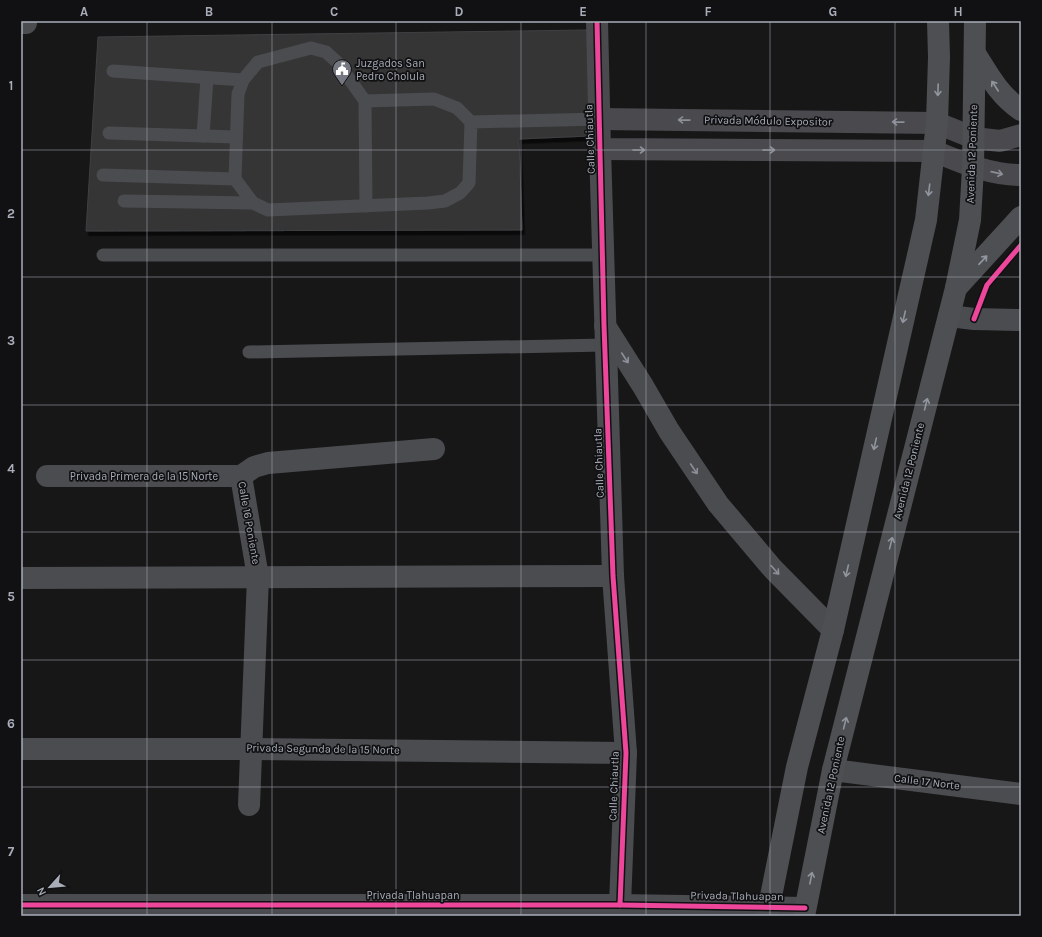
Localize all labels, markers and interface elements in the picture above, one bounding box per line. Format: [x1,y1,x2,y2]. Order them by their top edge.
text: A [80,4,88,19]
text: B [205,4,213,19]
text: C [330,4,338,19]
text: D [455,4,464,19]
text: E [579,4,587,19]
text: F [704,4,712,19]
text: G [829,4,837,19]
text: H [953,4,963,19]
place label: Juzgados San Pedro Cholula [356,57,425,83]
public building icon: Juzgados San Pedro Cholula [331,58,353,86]
text: 1 [9,78,13,93]
one-way arrow [991,80,999,91]
one-way arrow [934,83,942,96]
street label: Calle Chiautla [582,104,598,174]
street label: Avenida 12 Poniente [964,104,980,204]
street label: Privada Módulo Expositor [704,113,832,129]
one-way arrow [678,116,691,124]
one-way arrow [892,118,905,126]
one-way arrow [632,146,645,154]
one-way arrow [762,146,775,154]
one-way arrow [990,170,1003,178]
one-way arrow [925,183,933,196]
text: 2 [7,206,15,221]
one-way arrow [978,255,988,265]
one-way arrow [899,310,907,323]
text: 3 [7,333,15,348]
one-way arrow [622,352,630,364]
one-way arrow [923,397,931,410]
street label: Avenida 12 Poniente [891,421,927,521]
street label: Calle Chiautla [591,428,607,498]
one-way arrow [871,437,879,450]
text: 4 [7,461,15,476]
one-way arrow [690,463,698,474]
street label: Privada Primera de la 15 Norte [70,470,219,483]
street label: Calle 16 Poniente [235,481,263,566]
one-way arrow [887,537,895,550]
one-way arrow [842,564,850,577]
one-way arrow [770,565,779,575]
text: 5 [7,589,15,604]
text: 6 [7,716,15,731]
one-way arrow [841,717,849,730]
street label: Avenida 12 Poniente [814,735,848,835]
street label: Privada Segunda de la 15 Norte [246,741,400,757]
street label: Calle Chiautla [606,751,622,821]
street label: Calle 17 Norte [893,772,961,793]
text: 7 [8,844,15,859]
north arrow [30,867,70,907]
one-way arrow [808,872,816,885]
text: N [34,885,49,898]
street label: Privada Tlahuapan [366,889,460,902]
street label: Privada Tlahuapan [690,889,784,903]

